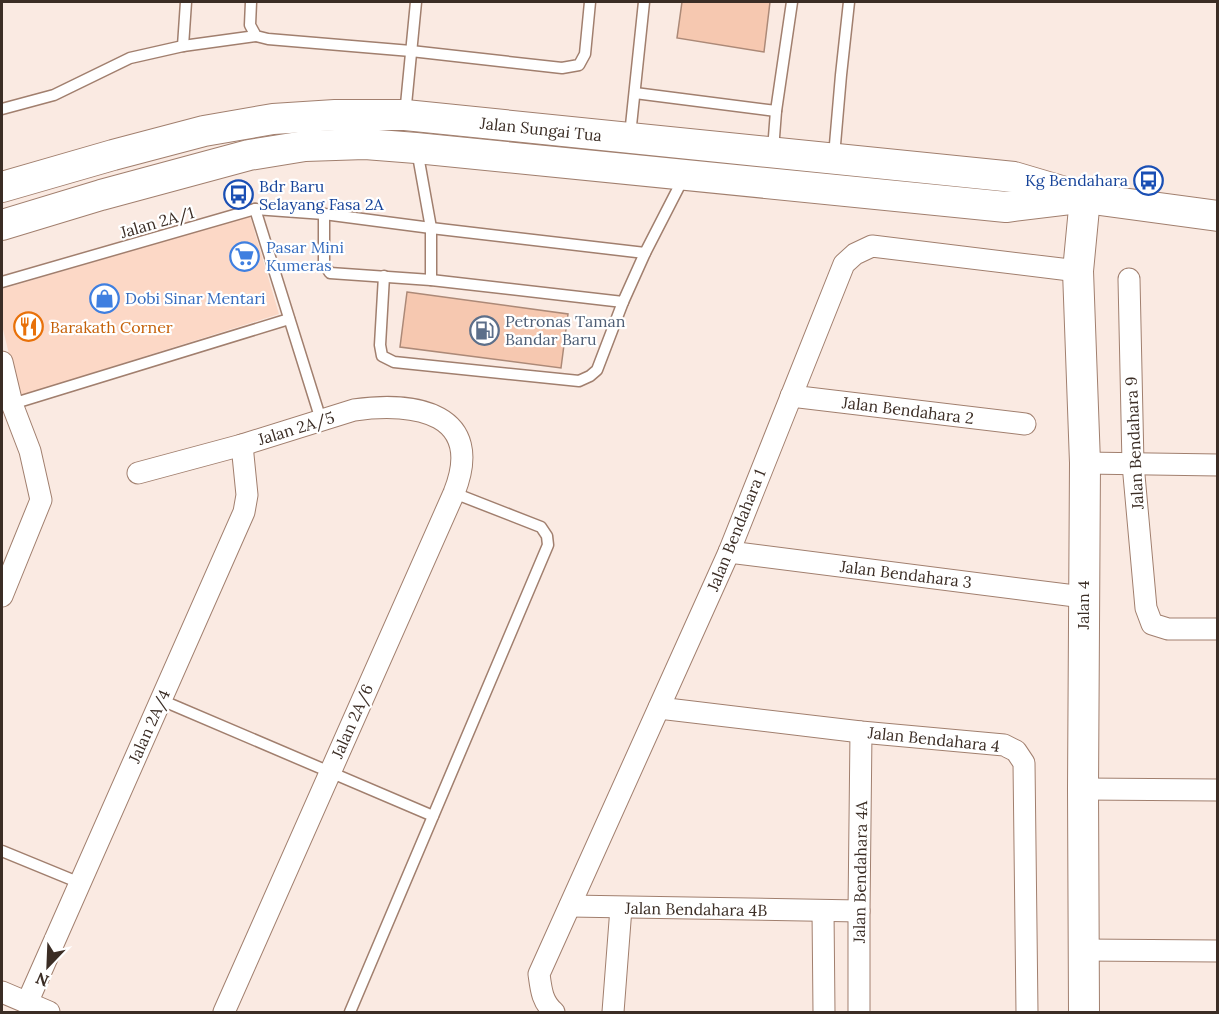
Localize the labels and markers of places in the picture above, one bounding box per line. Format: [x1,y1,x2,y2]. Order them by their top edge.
bus stop icon: Kg Bendahara [1133,164,1165,196]
place label: Kg Bendahara [1025,170,1128,190]
place label: Bdr Baru Selayang Fasa 2A [259,176,385,214]
bus stop icon: Bdr Baru Selayang Fasa 2A [222,179,254,211]
place label: Pasar Mini Kumeras [266,237,344,275]
supermarket icon: Pasar Mini Kumeras [229,240,261,272]
shop icon: Dobi Sinar Mentari [88,282,120,314]
place label: Dobi Sinar Mentari [125,288,266,308]
restaurant icon: Barakath Corner [13,311,45,343]
place label: Petronas Taman Bandar Baru [505,311,626,349]
fuel station icon: Petronas Taman Bandar Baru [468,314,500,346]
place label: Barakath Corner [50,317,173,337]

